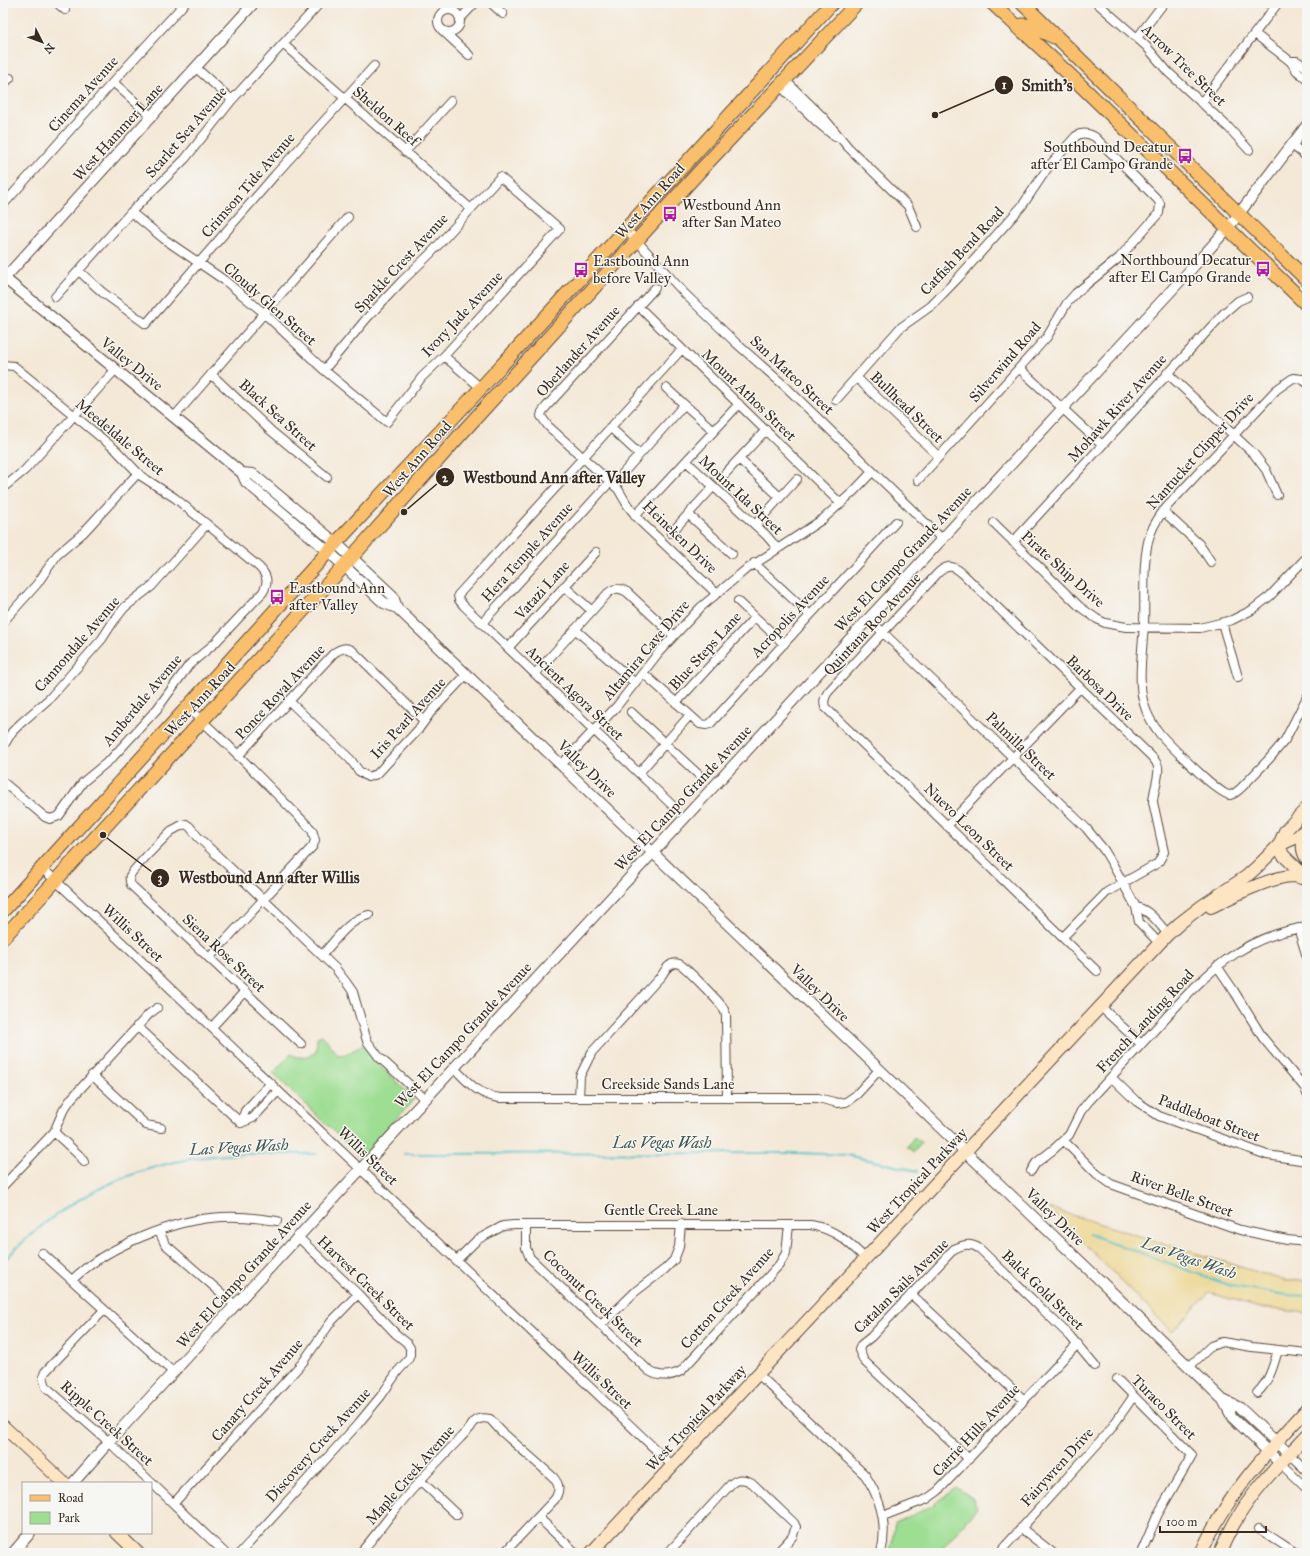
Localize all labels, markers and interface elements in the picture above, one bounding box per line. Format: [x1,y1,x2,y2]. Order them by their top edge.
street label: Arrow Tree Street [1137,19,1230,110]
north arrow [22,22,62,62]
text: N [41,41,57,57]
street label: Cinema Avenue [44,52,122,136]
callout: Smith's [994,71,1081,99]
text: Smith's [1021,76,1073,95]
text: 1 [1002,78,1007,92]
street label: West Hammer Lane [69,79,167,185]
street label: Sheldon Reef [349,82,425,152]
street label: Scarlet Sea Avenue [141,83,231,181]
street label: Crimson Tide Avenue [197,129,299,241]
place label: Southbound Decatur after El Campo Grande [1031,138,1173,173]
bus stop icon: Southbound Decatur after El Campo Grande [1176,147,1194,165]
street label: West Ann Road [611,159,689,242]
place label: Westbound Ann after San Mateo [682,196,781,231]
street label: Catfish Bend Road [916,203,1008,299]
bus stop icon: Westbound Ann after San Mateo [661,205,679,223]
street label: Sparkle Crest Avenue [350,210,452,316]
place label: Northbound Decatur after El Campo Grande [1109,251,1251,286]
place label: Eastbound Ann before Valley [593,252,689,287]
street label: Cloudy Glen Street [220,259,321,350]
bus stop icon: Northbound Decatur after El Campo Grande [1254,260,1272,278]
bus stop icon: Eastbound Ann before Valley [572,261,590,279]
street label: Ivory Jade Avenue [418,267,507,361]
street label: Oberlander Avenue [532,302,624,400]
street label: Silverwind Road [965,318,1045,406]
street label: San Mateo Street [746,332,838,419]
street label: Valley Drive [97,333,167,395]
street label: Mount Athos Street [698,345,801,445]
street label: Mohawk River Avenue [1064,350,1170,466]
street label: Bullhead Street [867,368,948,447]
street label: Black Sea Street [235,375,321,455]
street label: Nantucket Clipper Drive [1143,389,1257,513]
street label: Meedeldale Street [72,395,169,480]
street label: West Ann Road [379,417,455,501]
street label: Mount Ida Street [695,452,787,539]
callout: Westbound Ann after Valley [435,463,653,491]
text: Westbound Ann after Valley [463,468,647,488]
text: 2 [442,471,449,485]
street label: West El Campo Grande Avenue [831,482,975,636]
street label: Heineken Drive [639,497,721,577]
street label: Hera Temple Avenue [477,498,577,606]
street label: Pirate Ship Drive [1018,527,1108,611]
street label: Vatazi Lane [510,557,573,624]
street label: Quintana Roo Avenue [820,569,924,679]
street label: Acropolis Avenue [746,571,833,662]
place label: Eastbound Ann after Valley [289,579,385,614]
bus stop icon: Eastbound Ann after Valley [268,588,286,606]
street label: Cannondale Avenue [31,592,123,696]
street label: Altamira Cave Drive [598,596,693,705]
street label: Blue Steps Lane [665,608,745,694]
street label: Ponce Royal Avenue [231,641,329,743]
street label: Ancient Agora Street [522,641,628,745]
street label: Amberdale Avenue [98,651,186,750]
street label: Barbosa Drive [1063,651,1137,725]
street label: West Ann Road [161,658,239,740]
street label: Iris Pearl Avenue [367,673,449,763]
street label: Palmilla Street [982,708,1060,784]
street label: West El Campo Grande Avenue [611,721,755,875]
street label: Valley Drive [553,736,620,801]
street label: Nuevo Leon Street [920,779,1018,875]
callout: Westbound Ann after Willis [150,864,367,892]
text: Westbound Ann after Willis [178,868,360,887]
text: 3 [158,871,163,886]
street label: Willis Street [99,900,168,966]
street label: Siena Rose Street [179,910,270,997]
street label: West El Campo Grande Avenue [391,958,535,1112]
street label: Valley Drive [786,960,853,1025]
street label: French Landing Road [1092,965,1198,1076]
street label: Creekside Sands Lane [602,1075,734,1093]
street label: Paddleboat Street [1156,1090,1263,1146]
street label: Willis Street [334,1123,402,1190]
street label: West Tropical Parkway [863,1123,972,1238]
water label: Las Vegas Wash [611,1133,712,1152]
water label: Las Vegas Wash [188,1135,289,1159]
street label: River Belle Street [1128,1167,1236,1221]
street label: Valley Drive [1021,1184,1088,1249]
street label: West El Campo Grande Avenue [173,1196,315,1352]
street label: Gentle Creek Lane [604,1201,718,1219]
street label: Harvest Creek Street [314,1232,419,1334]
water label: Las Vegas Wash [1138,1233,1239,1283]
street label: Catalan Sails Avenue [850,1235,952,1337]
street label: Cotton Creek Avenue [676,1243,778,1353]
street label: Coconut Creek Street [539,1246,647,1351]
street label: Balck Gold Street [998,1246,1088,1334]
street label: Canary Creek Avenue [207,1335,307,1445]
street label: Willis Street [568,1347,637,1413]
street label: West Tropical Parkway [642,1360,751,1475]
street label: Turaco Street [1128,1371,1201,1444]
street label: Ripple Creek Street [57,1377,158,1470]
street label: Carrie Hills Avenue [928,1380,1024,1480]
street label: Discovery Creek Avenue [262,1384,374,1506]
street label: Maple Creek Avenue [362,1422,458,1528]
street label: Fairywren Drive [1017,1424,1097,1510]
legend [22,1482,152,1534]
text: Road [58,1491,84,1505]
scale bar [1160,1508,1266,1534]
text: Park [58,1511,80,1525]
text: 100 m [1166,1515,1197,1529]

